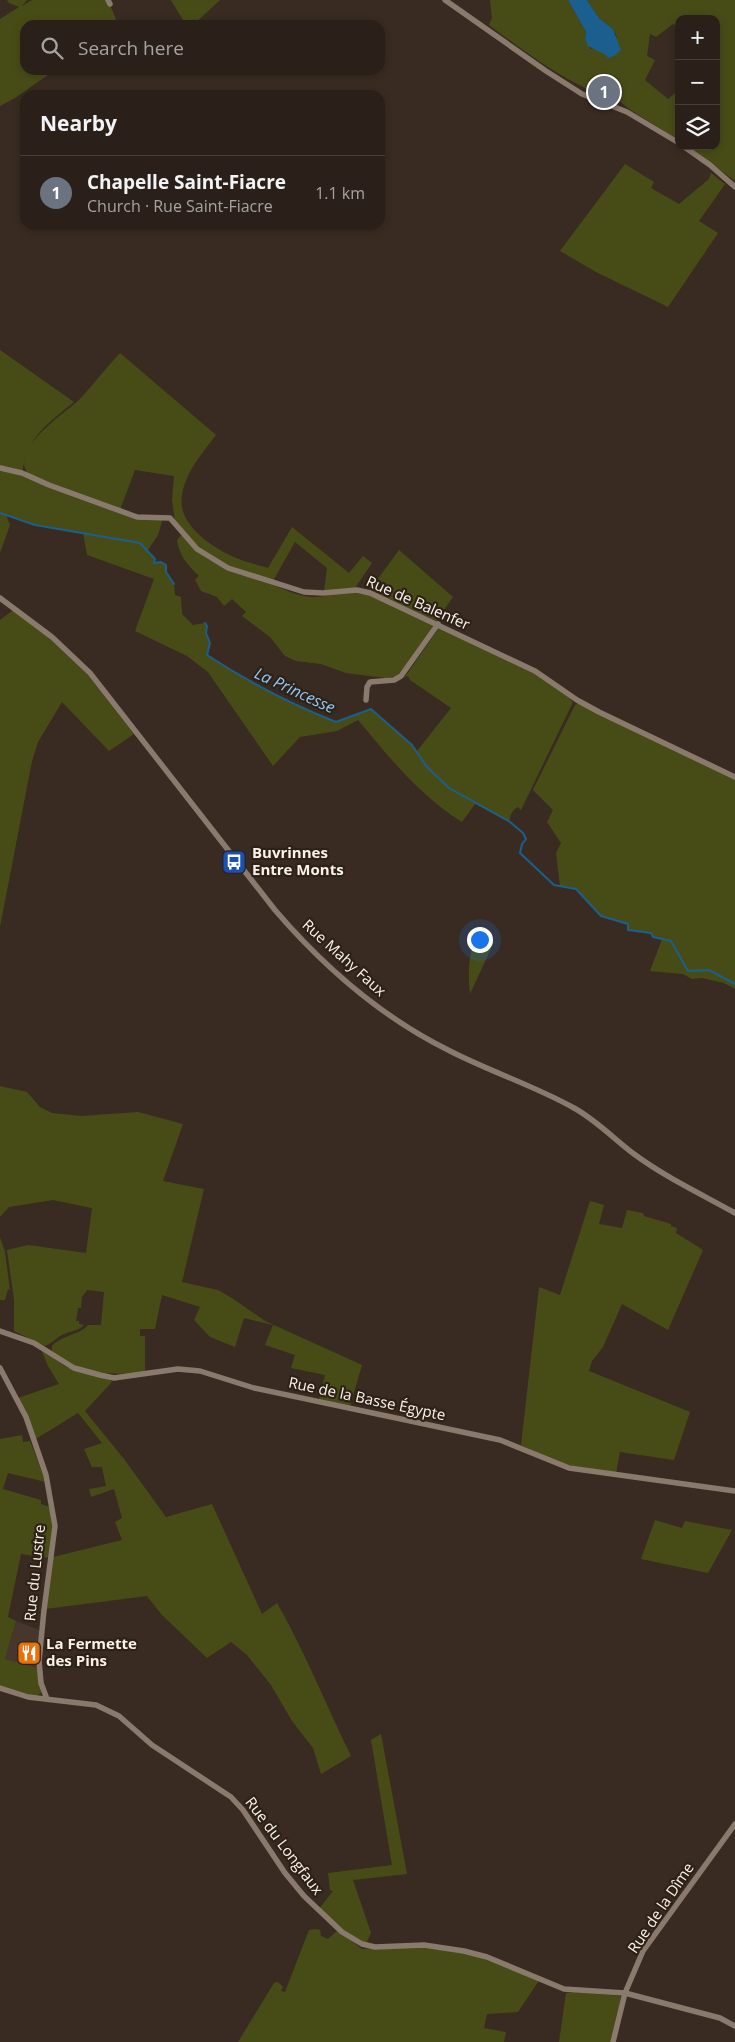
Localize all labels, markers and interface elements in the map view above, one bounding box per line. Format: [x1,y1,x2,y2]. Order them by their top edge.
map controls [675,15,720,150]
button: + [675,15,720,60]
search box [20,20,385,75]
icon: search [38,34,66,62]
text: Search here [78,35,184,61]
button: − [675,60,720,105]
pin: 1 [588,73,620,111]
button: layers [675,105,720,150]
text: Nearby [40,109,117,137]
text: Chapelle Saint-Fiacre [87,169,286,195]
text: 1 [51,182,61,204]
text: 1.1 km [315,182,365,204]
text: Church · Rue Saint-Fiacre [87,195,273,217]
street label: Rue de Balenfer [363,570,473,634]
water label: La Princesse [251,662,339,718]
place label: Buvrinnes Entre Monts [252,842,344,879]
bus stop icon: Buvrinnes Entre Monts [221,849,247,875]
street label: Rue Mahy Faux [298,914,391,1000]
your location [467,927,493,953]
street label: Rue de la Basse Égypte [287,1372,447,1424]
street label: Rue du Lustre [19,1524,49,1622]
place label: La Fermette des Pins [46,1633,137,1670]
restaurant icon: La Fermette des Pins [16,1640,42,1666]
street label: Rue du Longfaux [241,1792,328,1899]
street label: Rue de la Dîme [622,1858,698,1957]

